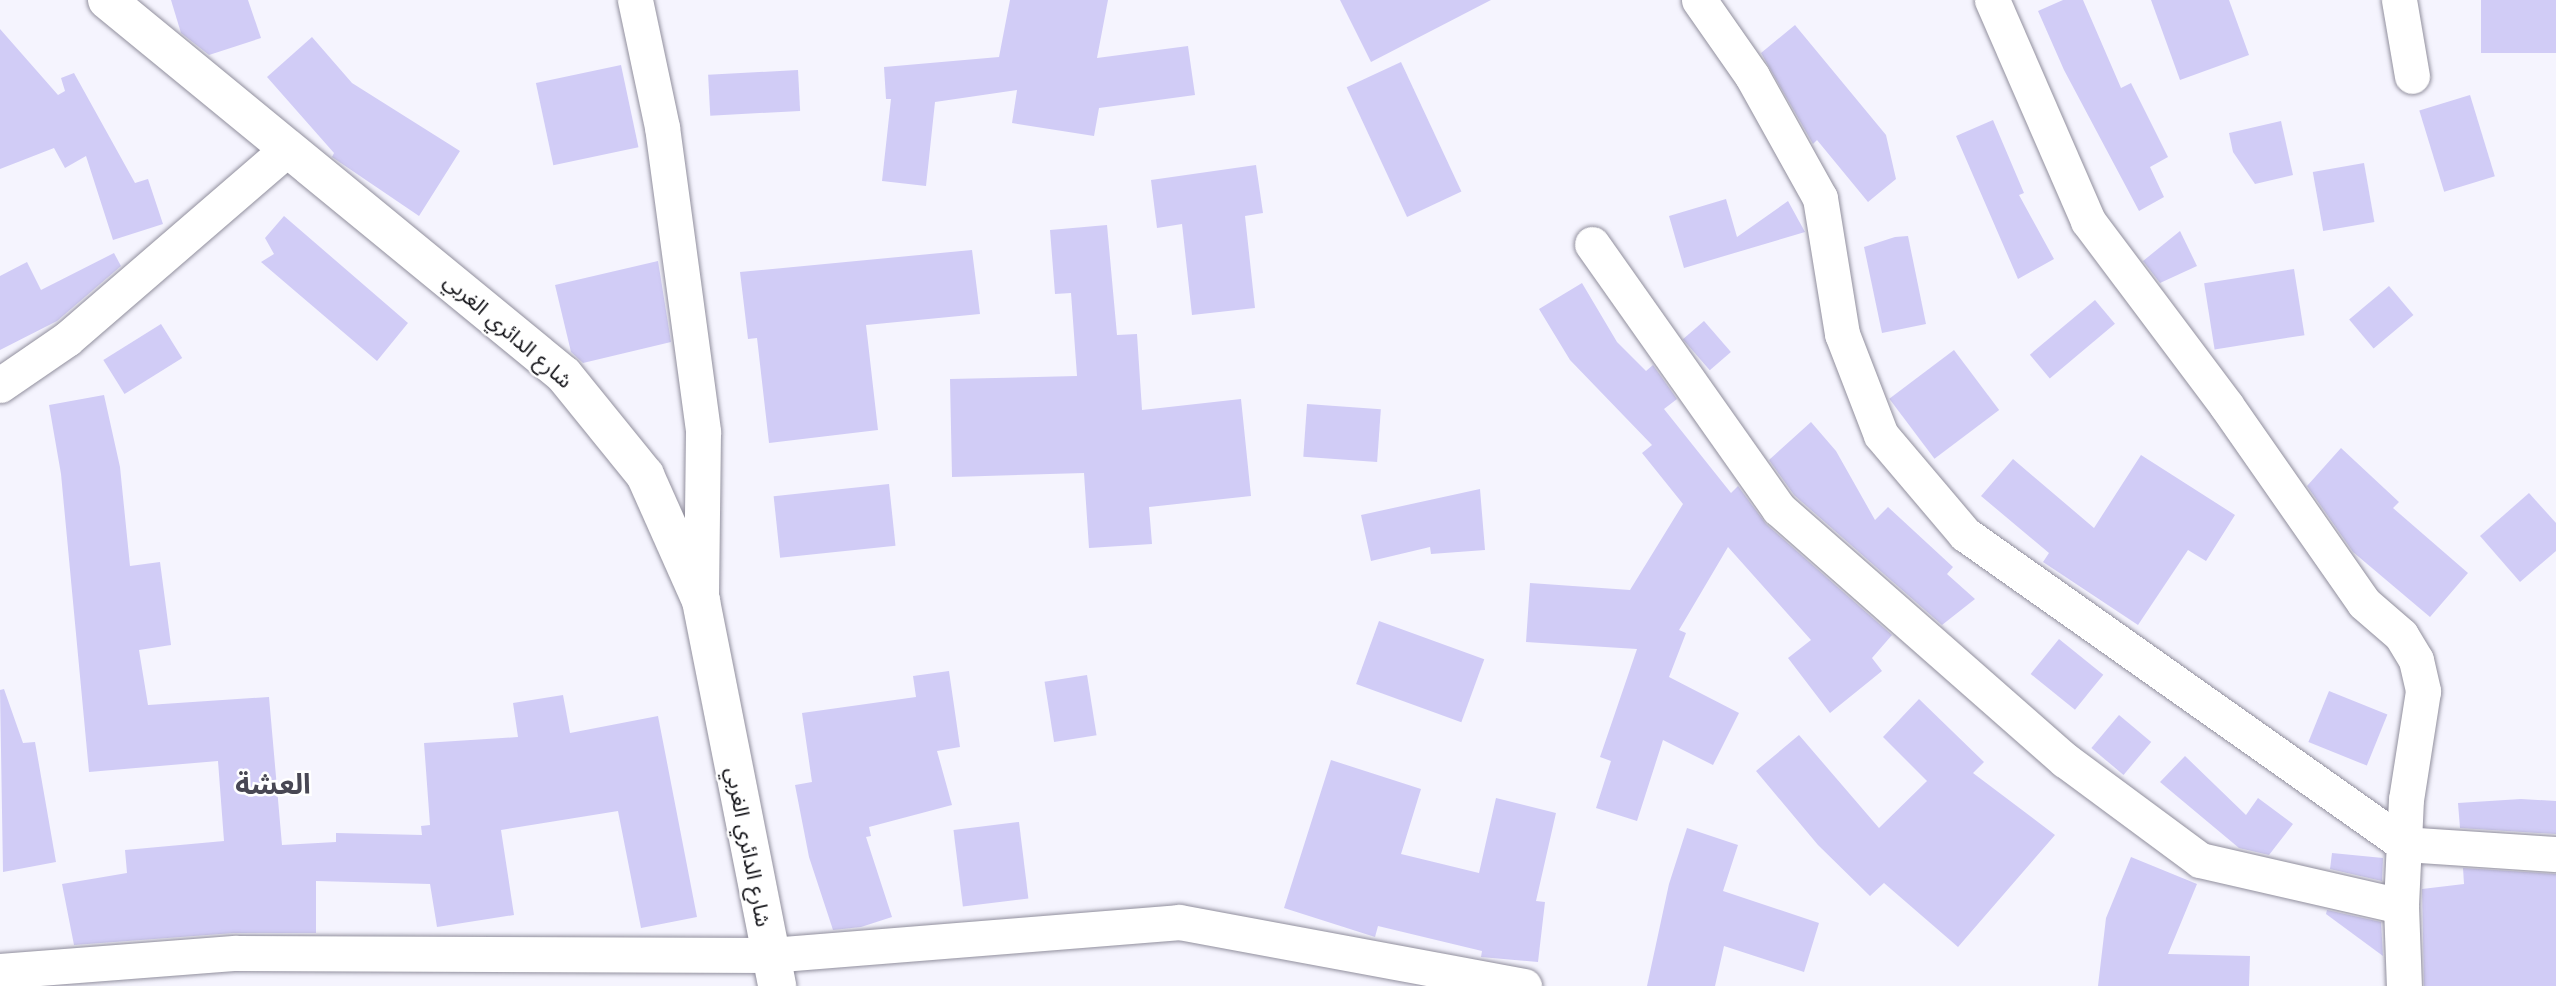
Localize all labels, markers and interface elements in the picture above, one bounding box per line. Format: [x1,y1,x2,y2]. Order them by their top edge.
street label: شارع الدائري الغربي [439,268,577,394]
street label: شارع الدائري الغربي [720,765,776,929]
district label: العشة [235,768,311,802]

